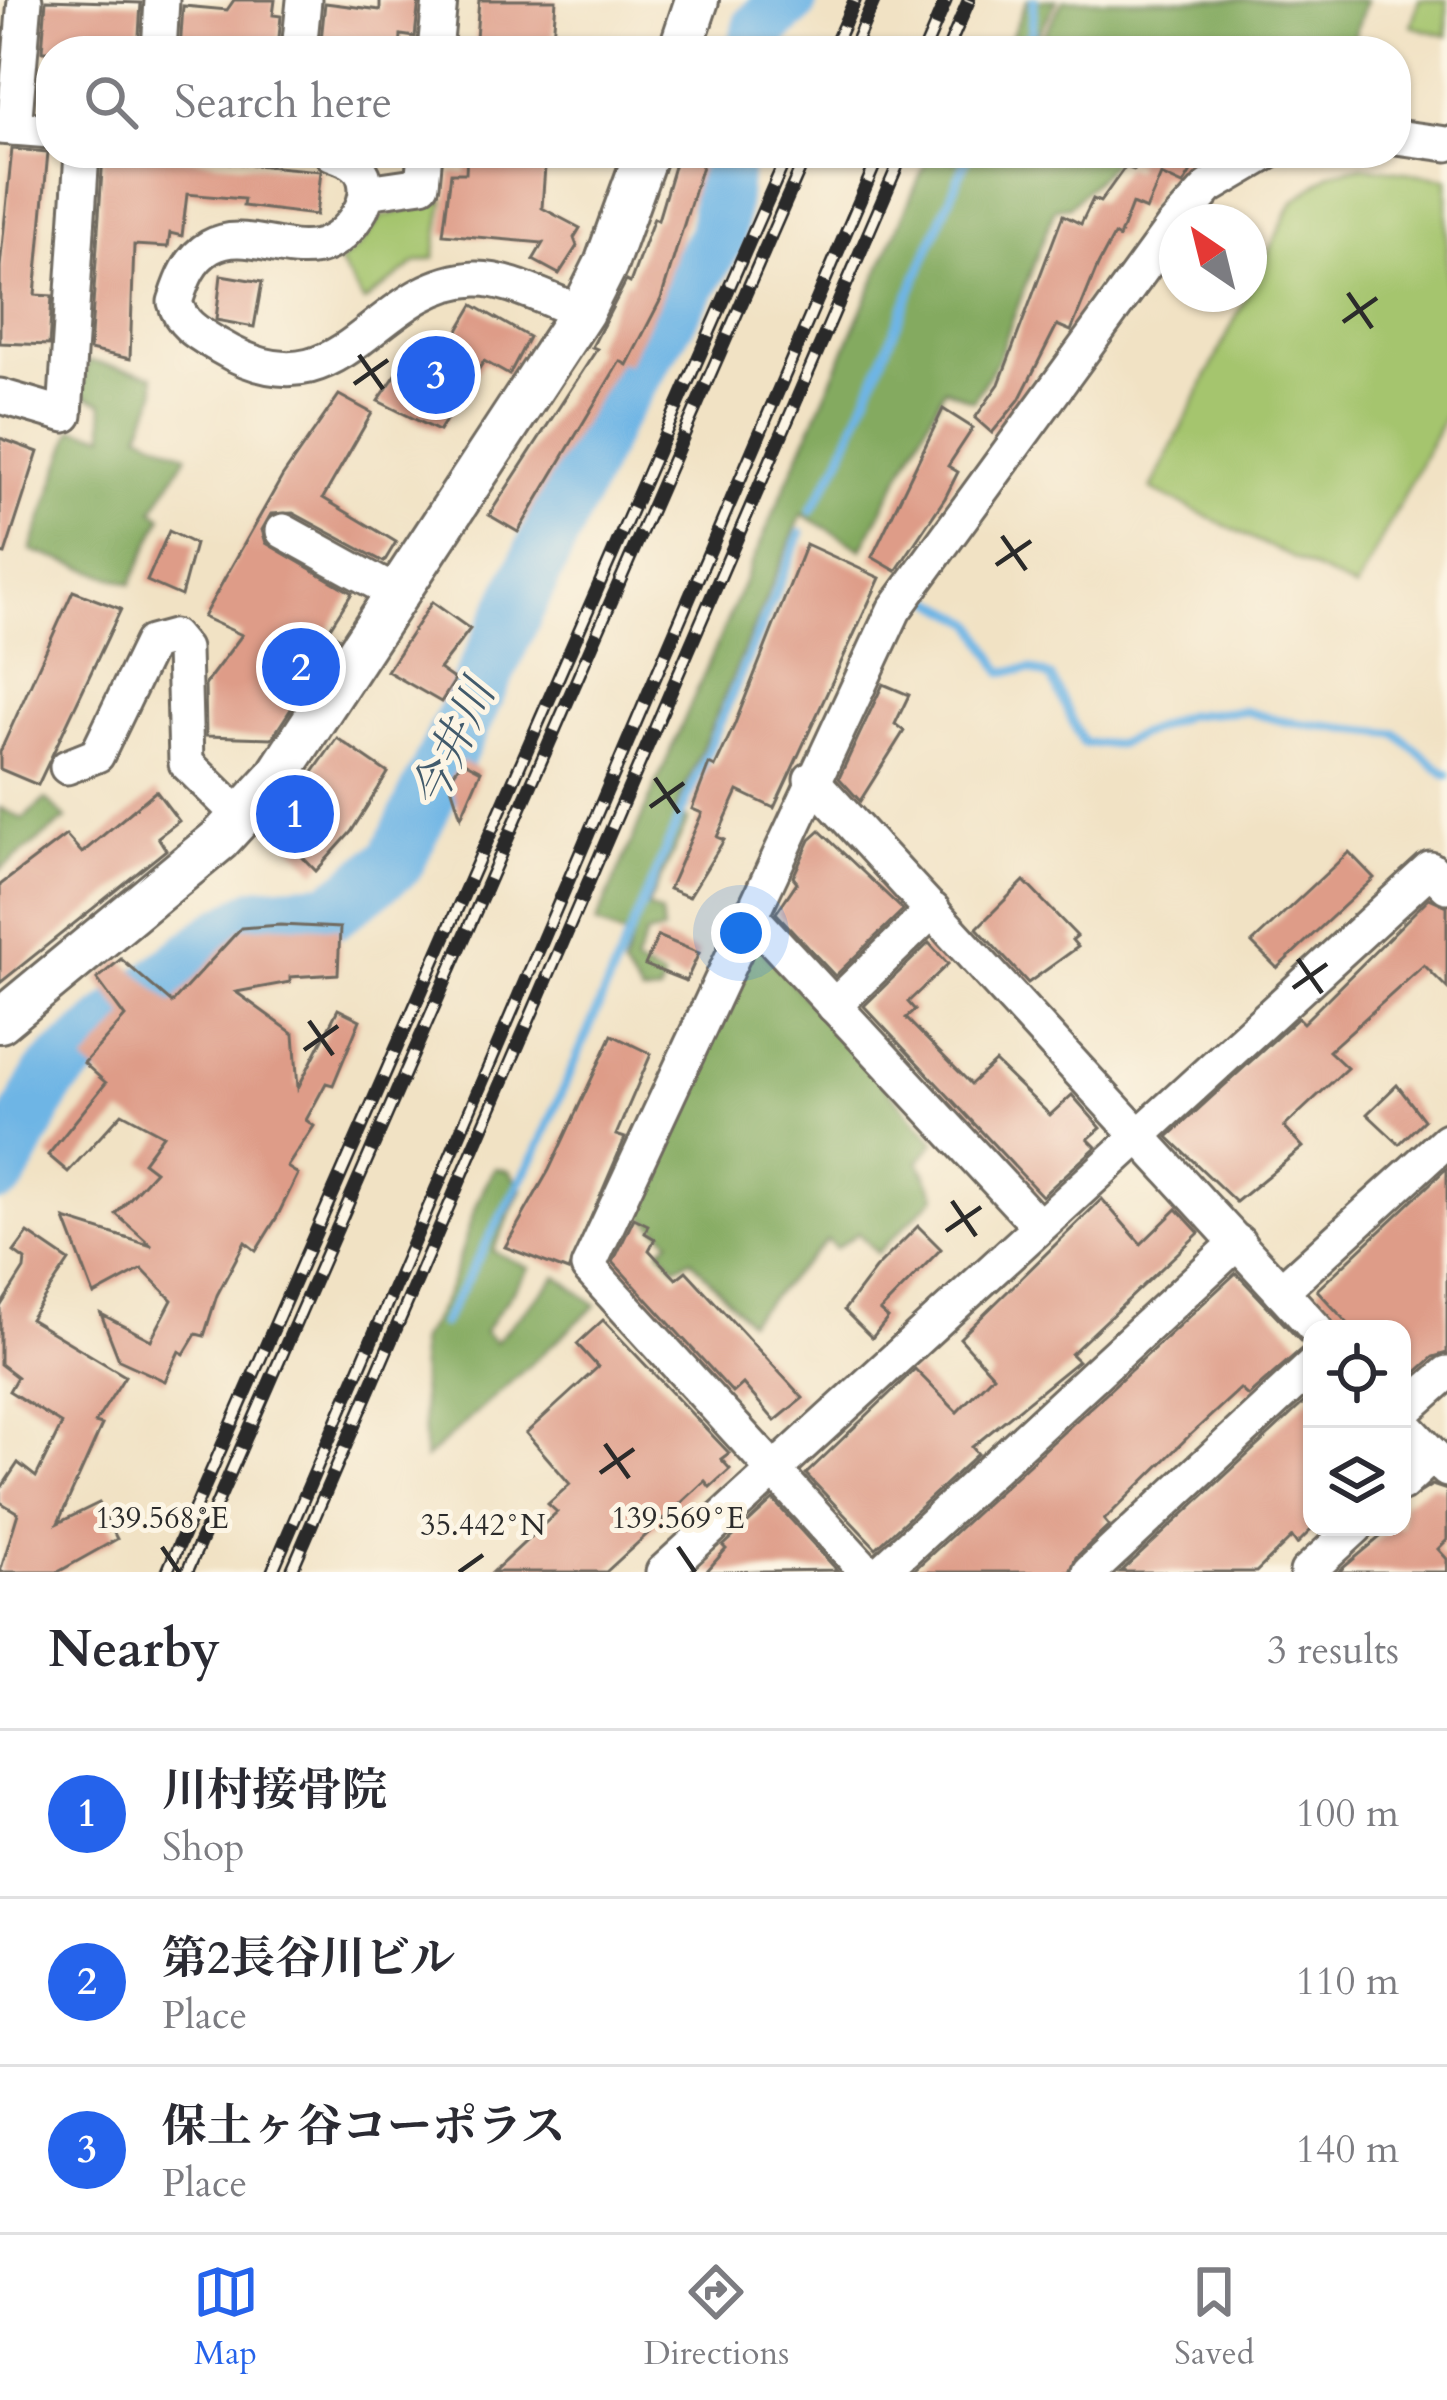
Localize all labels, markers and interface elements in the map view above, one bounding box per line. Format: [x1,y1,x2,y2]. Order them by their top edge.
search box [36,36,1411,168]
icon: search [78,69,144,135]
text: Search here [174,72,392,133]
north arrow [1159,204,1267,312]
pin: 3 [397,330,475,420]
pin: 2 [262,622,340,712]
water label: 今井川 [397,666,512,819]
pin: 1 [256,769,334,859]
your location [711,903,771,963]
map controls [1303,1320,1411,1536]
button: locate [1303,1320,1411,1428]
button: layers [1303,1428,1411,1536]
text: 139.568°E [95,1498,229,1539]
text: 139.569°E [611,1498,745,1539]
text: 35.442°N [420,1505,546,1546]
text: Nearby [48,1615,220,1685]
text: 3 results [1267,1624,1399,1677]
text: 川村接骨院 [162,1760,387,1821]
text: 1 [77,1787,97,1840]
text: 100 m [1296,1787,1399,1840]
text: Shop [162,1821,245,1874]
text: 第2長谷川ビル [162,1928,455,1989]
text: 2 [77,1955,97,2008]
text: 110 m [1296,1955,1399,2008]
text: Place [162,1989,247,2042]
text: 保土ヶ谷コーポラス [162,2096,566,2157]
text: 3 [77,2123,97,2176]
text: 140 m [1296,2123,1399,2176]
text: Place [162,2157,247,2210]
tab: Map [193,2259,259,2376]
tab: Directions [644,2259,789,2376]
tab: Saved [1174,2259,1254,2376]

